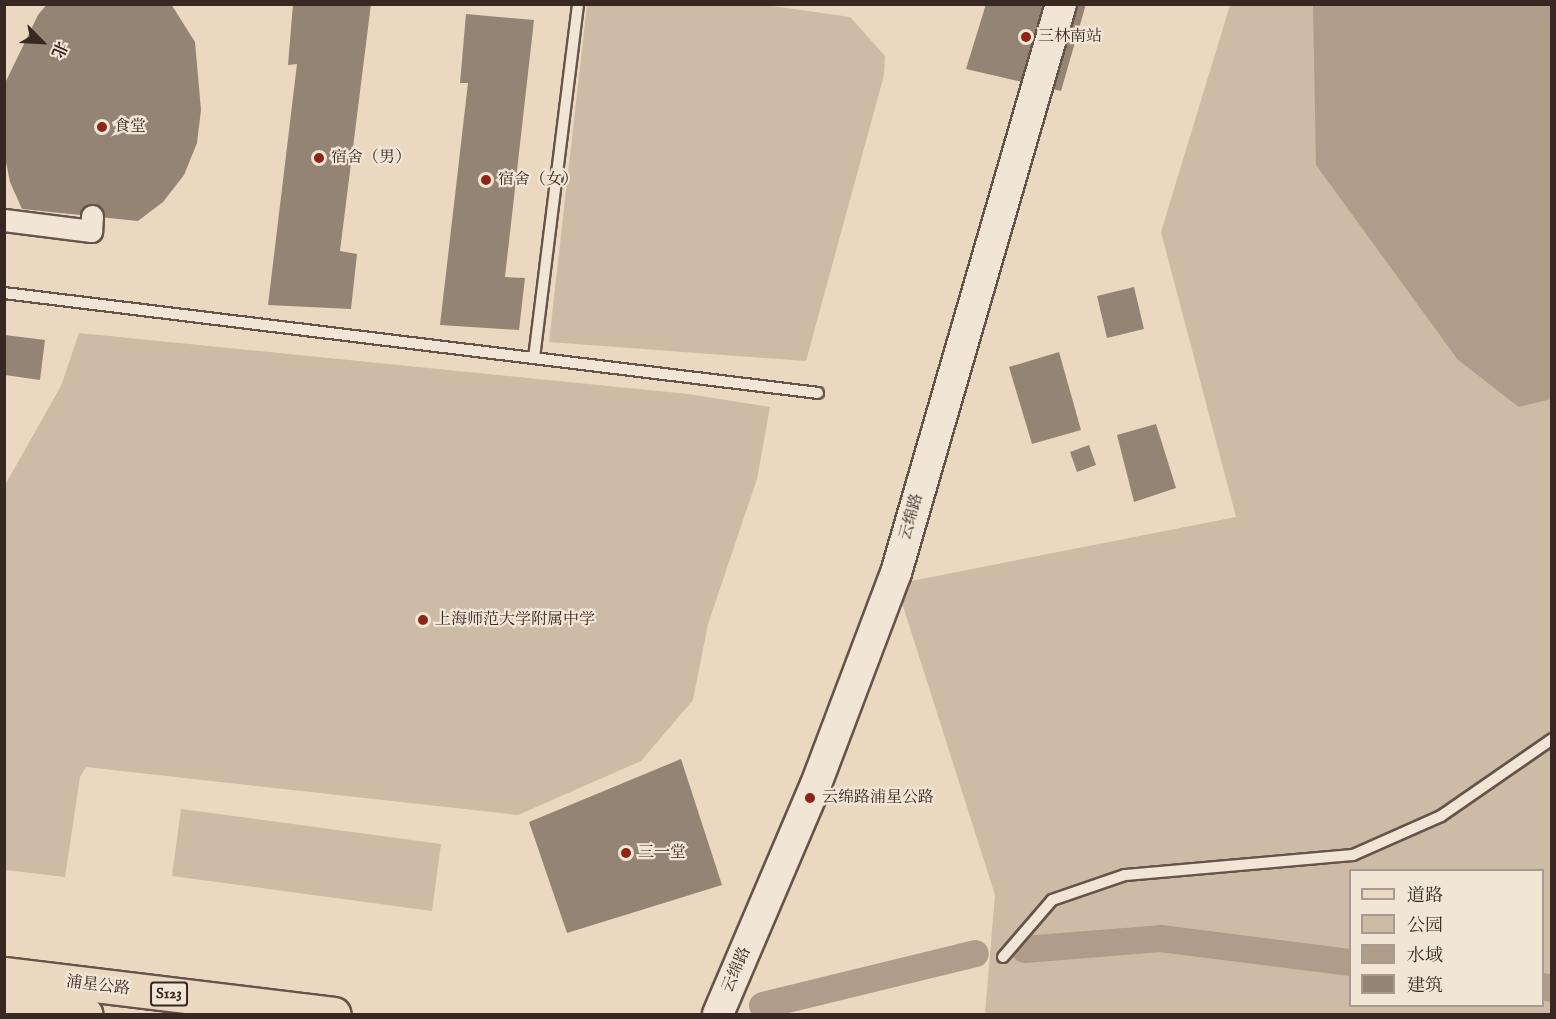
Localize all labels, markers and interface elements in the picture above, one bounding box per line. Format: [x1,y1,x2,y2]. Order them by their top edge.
north arrow [12,12,72,72]
place label: 三林南站 [1038,27,1102,47]
marker: 三林南站 [1019,30,1033,44]
text: 北 [46,38,71,61]
place label: 食堂 [114,117,146,137]
marker: 食堂 [95,120,109,134]
place label: 宿舍（男） [331,148,411,168]
marker: 宿舍（男） [312,151,326,165]
place label: 宿舍（女） [498,170,578,190]
marker: 宿舍（女） [479,173,493,187]
street label: 云绵路 [896,491,928,543]
place label: 上海师范大学附属中学 [435,610,595,630]
marker: 上海师范大学附属中学 [416,613,430,627]
place label: 云绵路浦星公路 [822,788,934,808]
marker: 云绵路浦星公路 [803,791,817,805]
place label: 三一堂 [638,843,686,863]
marker: 三一堂 [619,846,633,860]
legend [1349,869,1544,1007]
text: 道路 [1407,885,1443,908]
text: 公园 [1407,915,1443,938]
street label: 云绵路 [719,944,755,996]
text: 水域 [1407,945,1443,968]
street label: 浦星公路 [65,973,131,999]
text: 建筑 [1407,975,1443,998]
road number: S123 [150,982,188,1006]

